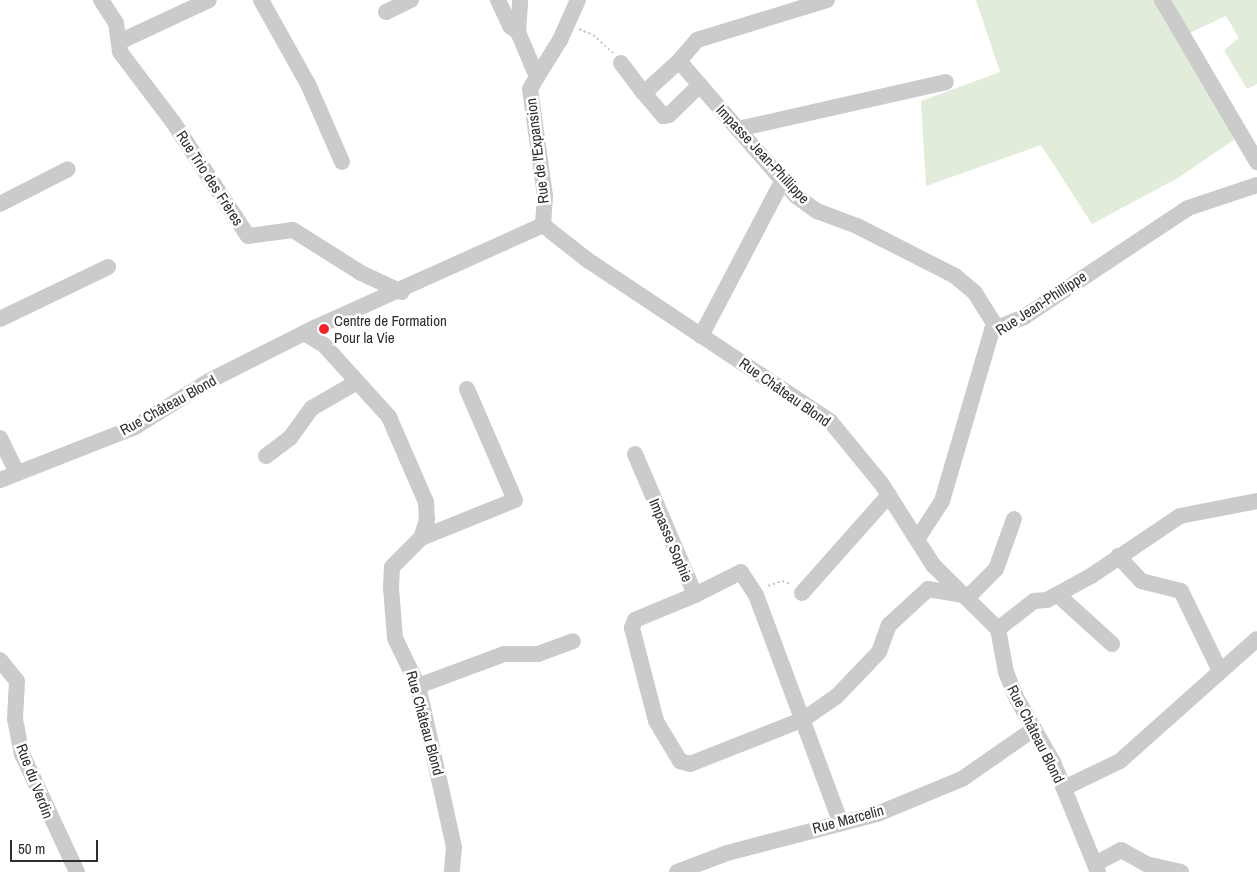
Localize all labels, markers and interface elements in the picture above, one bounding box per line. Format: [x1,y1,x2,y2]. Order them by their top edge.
street label: Rue de l'Expansion [522,97,552,205]
street label: Impasse Jean-Phillippe [713,101,813,207]
street label: Rue Trio des Frères [173,127,247,229]
street label: Rue Jean-Phillippe [992,267,1090,339]
place label: Centre de Formation Pour la Vie [334,311,447,346]
marker: Centre de Formation Pour la Vie [318,323,330,335]
street label: Rue Château Blond [736,354,834,430]
street label: Rue Château Blond [117,371,219,439]
street label: Impasse Sophie [645,496,697,584]
street label: Rue Château Blond [402,669,448,777]
street label: Rue Château Blond [1004,682,1068,786]
street label: Rue du Verdin [13,741,57,821]
street label: Rue Marcelin [810,801,886,837]
scale bar [12,830,100,862]
text: 50 m [18,838,45,859]

